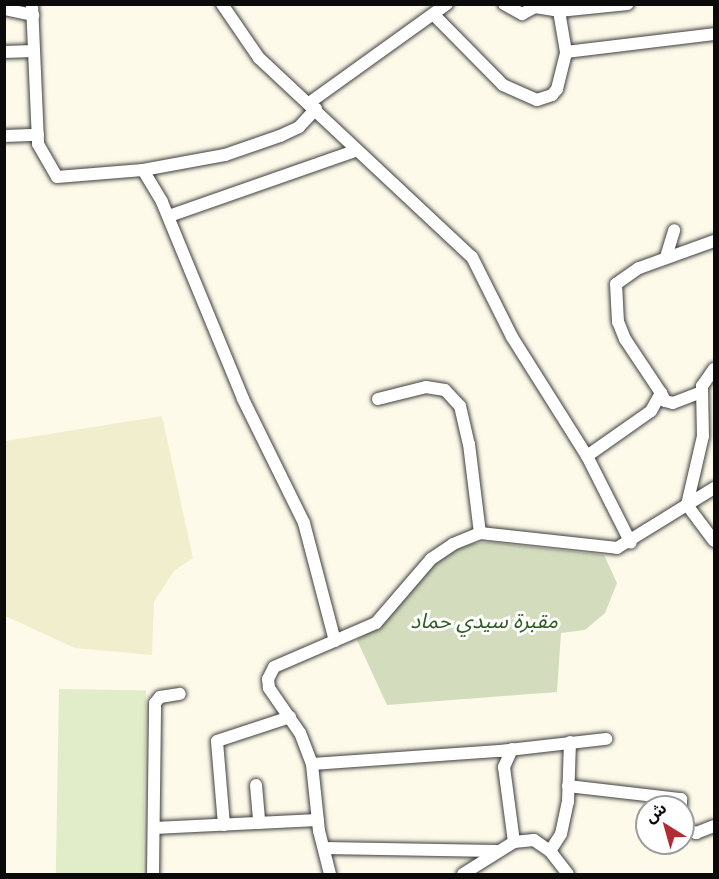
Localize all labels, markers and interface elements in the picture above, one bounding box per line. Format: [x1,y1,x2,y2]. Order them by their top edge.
park label: مقبرة سيدي حماد [410,608,558,634]
north arrow [635,795,695,855]
text: ش [641,798,670,827]

